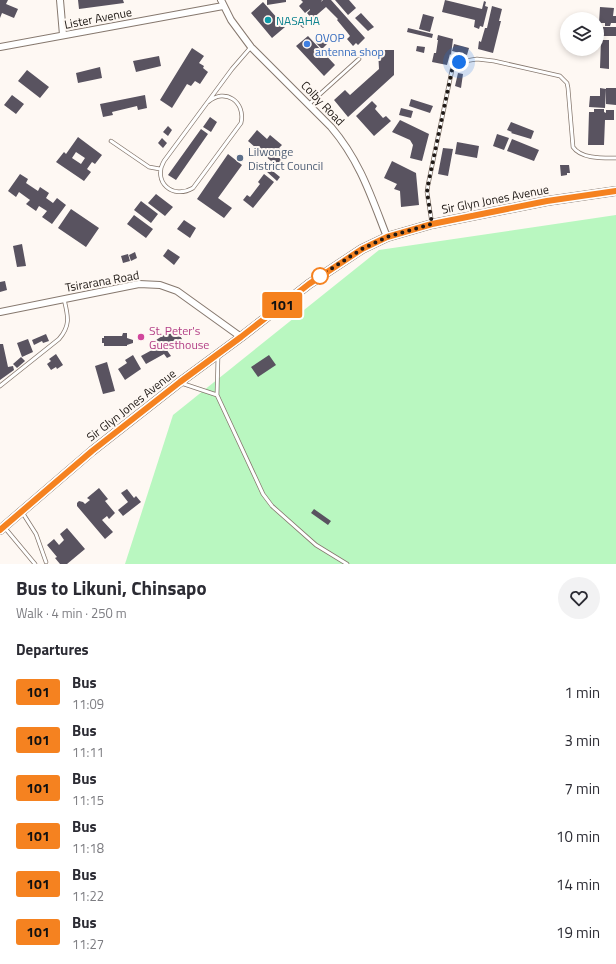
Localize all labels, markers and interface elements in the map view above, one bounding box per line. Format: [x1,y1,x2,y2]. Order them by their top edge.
street label: Lister Avenue [63,2,133,34]
place label: NASAHA [276,11,320,30]
map controls [560,12,604,56]
button: layers [560,12,604,56]
marker: NASAHA [263,15,273,25]
place label: OVOP antenna shop [315,28,384,61]
marker: OVOP antenna shop [302,39,312,49]
your location [449,52,469,72]
street label: Colby Road [297,76,349,130]
place label: Lilwonge District Council [248,142,323,175]
marker: Lilwonge District Council [235,153,245,163]
street label: Sir Glyn Jones Avenue [440,179,550,219]
street label: Tsirarana Road [63,265,141,297]
unlabelled marker [311,267,329,285]
line badge: 101 [259,292,305,318]
text: 101 [270,294,294,315]
place label: St. Peter's Guesthouse [149,321,209,354]
marker: St. Peter's Guesthouse [136,332,146,342]
street label: Sir Glyn Jones Avenue [82,364,180,446]
text: Bus to Likuni, Chinsapo [16,573,207,602]
button: heart [558,577,600,619]
text: Walk · 4 min · 250 m [16,603,127,623]
text: Departures [16,638,89,661]
text: Bus [72,671,97,694]
text: 101 [26,681,50,702]
text: 1 min [564,681,600,704]
text: 11:09 [72,694,104,714]
text: Bus [72,719,97,742]
text: 101 [26,729,50,750]
text: 3 min [564,729,600,752]
text: 11:11 [72,742,104,762]
text: Bus [72,767,97,790]
text: 101 [26,777,50,798]
text: 7 min [564,777,600,800]
text: 11:15 [72,790,104,810]
text: Bus [72,815,97,838]
text: 101 [26,825,50,846]
text: 10 min [556,825,600,848]
text: 11:18 [72,838,104,858]
text: Bus [72,863,97,886]
text: 101 [26,873,50,894]
text: 14 min [556,873,600,896]
text: 11:22 [72,886,104,906]
text: Bus [72,911,97,934]
text: 101 [26,921,50,942]
text: 19 min [556,921,600,944]
text: 11:27 [72,934,104,954]

